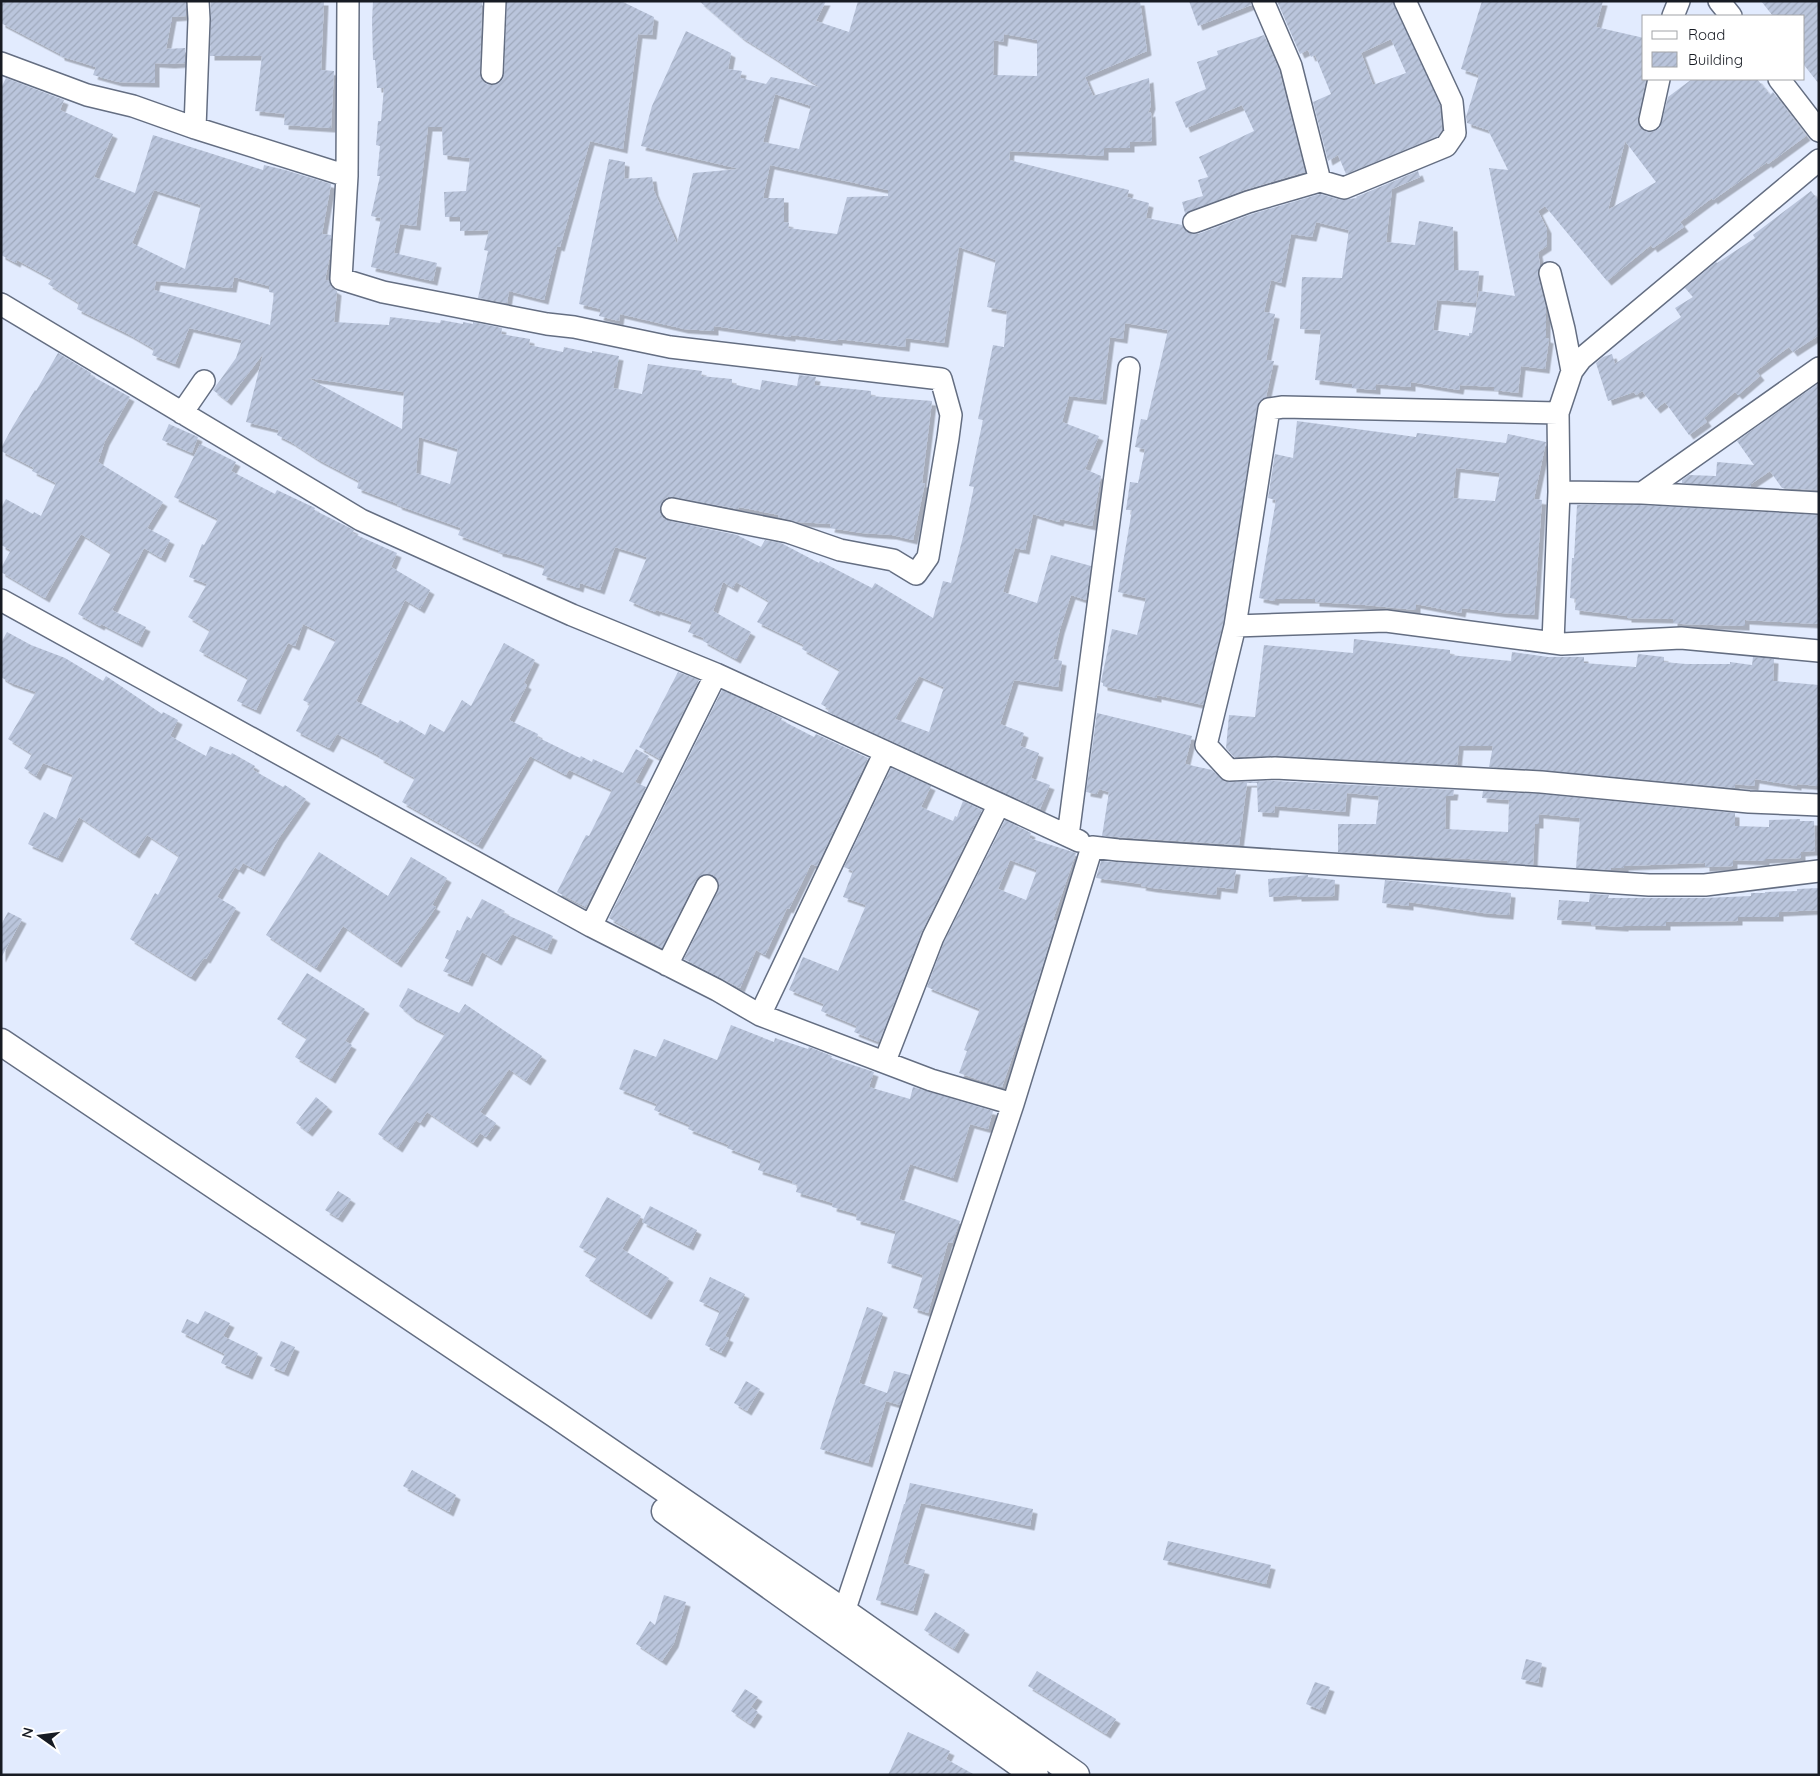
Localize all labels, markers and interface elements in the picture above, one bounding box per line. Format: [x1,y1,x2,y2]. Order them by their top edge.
legend [1642,15,1805,80]
text: Road [1688,25,1725,44]
text: Building [1688,50,1743,69]
north arrow [15,1711,65,1761]
text: N [17,1726,37,1740]

